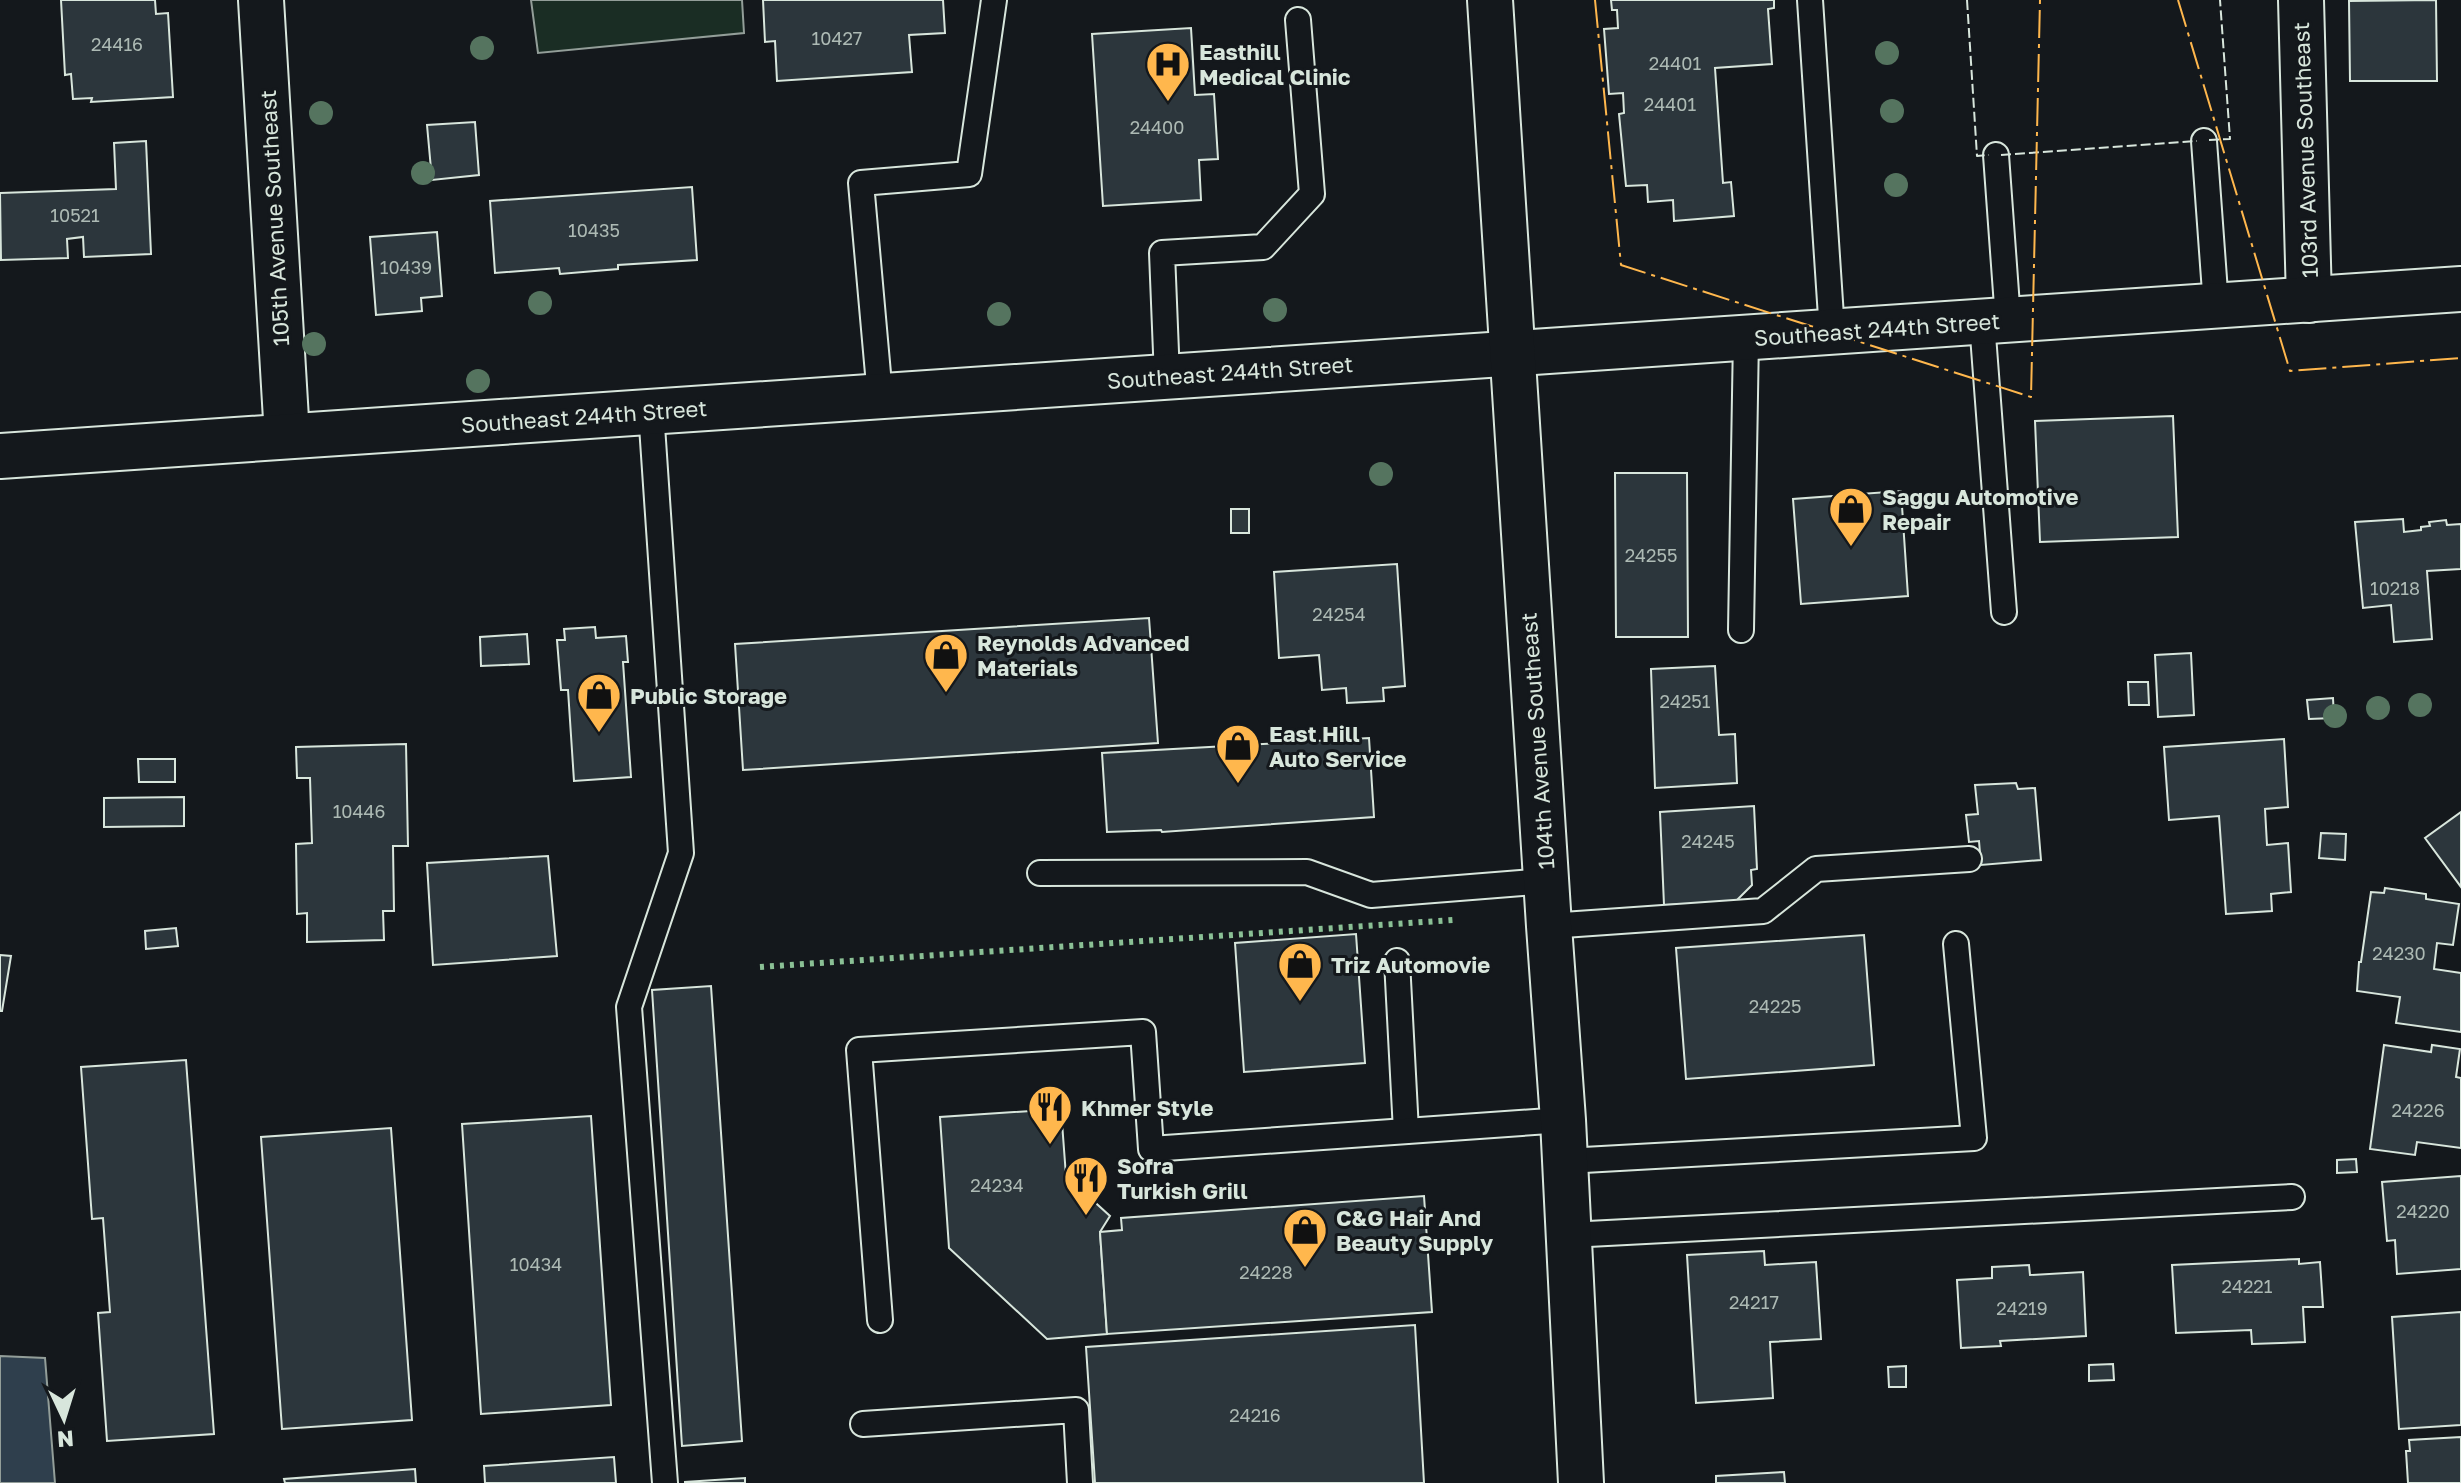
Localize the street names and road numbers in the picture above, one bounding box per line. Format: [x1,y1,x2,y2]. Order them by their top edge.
street label: 103rd Avenue Southeast [2287,21,2323,279]
street label: 105th Avenue Southeast [254,89,294,347]
street label: Southeast 244th Street [1753,307,2001,351]
street label: Southeast 244th Street [1106,350,1354,394]
street label: Southeast 244th Street [460,394,708,438]
street label: 104th Avenue Southeast [1515,612,1559,870]

